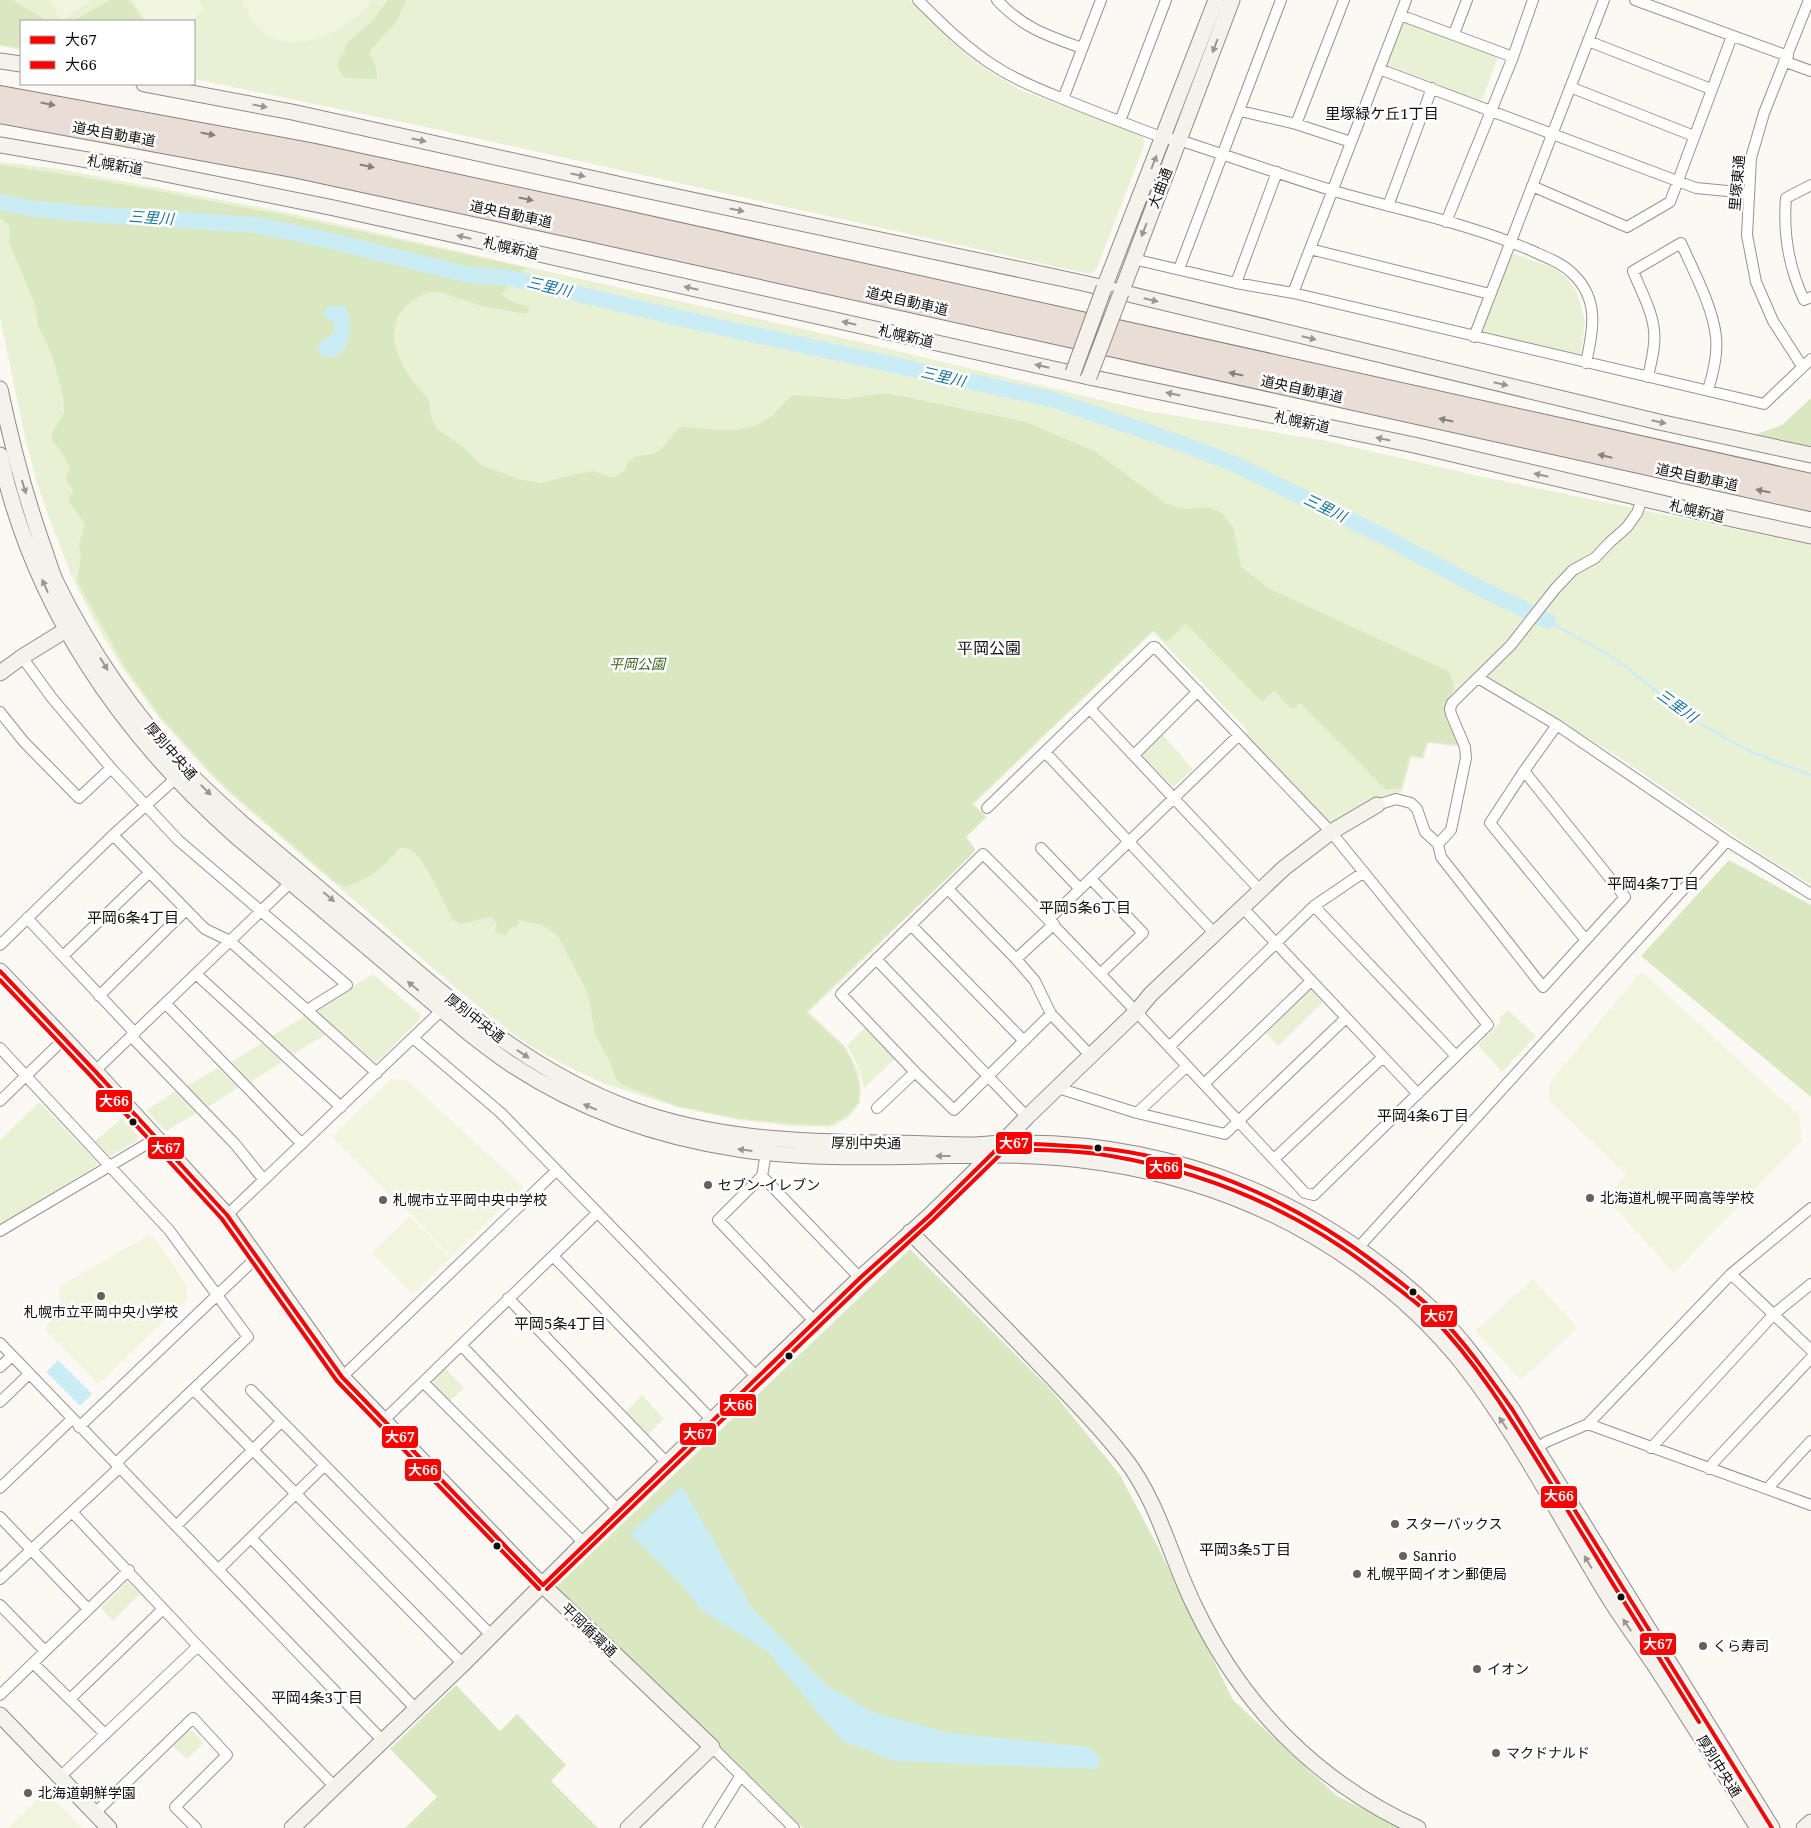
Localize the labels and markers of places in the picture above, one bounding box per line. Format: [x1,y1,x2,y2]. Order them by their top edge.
unlabelled marker [128,1117,138,1127]
unlabelled marker [1093,1143,1103,1153]
place label: セブン-イレブン [718,1175,820,1194]
marker: セブン-イレブン [702,1179,714,1191]
place label: 北海道札幌平岡高等学校 [1600,1188,1754,1207]
place label: 札幌市立平岡中央中学校 [393,1190,547,1209]
marker: 北海道札幌平岡高等学校 [1584,1192,1596,1204]
marker: 札幌市立平岡中央中学校 [377,1194,389,1206]
unlabelled marker [1408,1287,1418,1297]
marker: 札幌市立平岡中央小学校 [95,1290,107,1302]
place label: 札幌市立平岡中央小学校 [24,1302,178,1321]
unlabelled marker [784,1351,794,1361]
place label: スターバックス [1405,1514,1502,1533]
marker: スターバックス [1389,1518,1401,1530]
unlabelled marker [492,1541,502,1551]
place label: Sanrio [1413,1546,1457,1565]
marker: Sanrio [1397,1550,1409,1562]
place label: 札幌平岡イオン郵便局 [1367,1564,1507,1583]
marker: 札幌平岡イオン郵便局 [1351,1568,1363,1580]
unlabelled marker [1616,1592,1626,1602]
place label: くら寿司 [1713,1636,1769,1655]
marker: くら寿司 [1697,1640,1709,1652]
place label: イオン [1487,1659,1529,1678]
marker: イオン [1471,1663,1483,1675]
place label: マクドナルド [1506,1743,1590,1762]
marker: マクドナルド [1490,1747,1502,1759]
place label: 北海道朝鮮学園 [38,1783,136,1802]
marker: 北海道朝鮮学園 [22,1787,34,1799]

